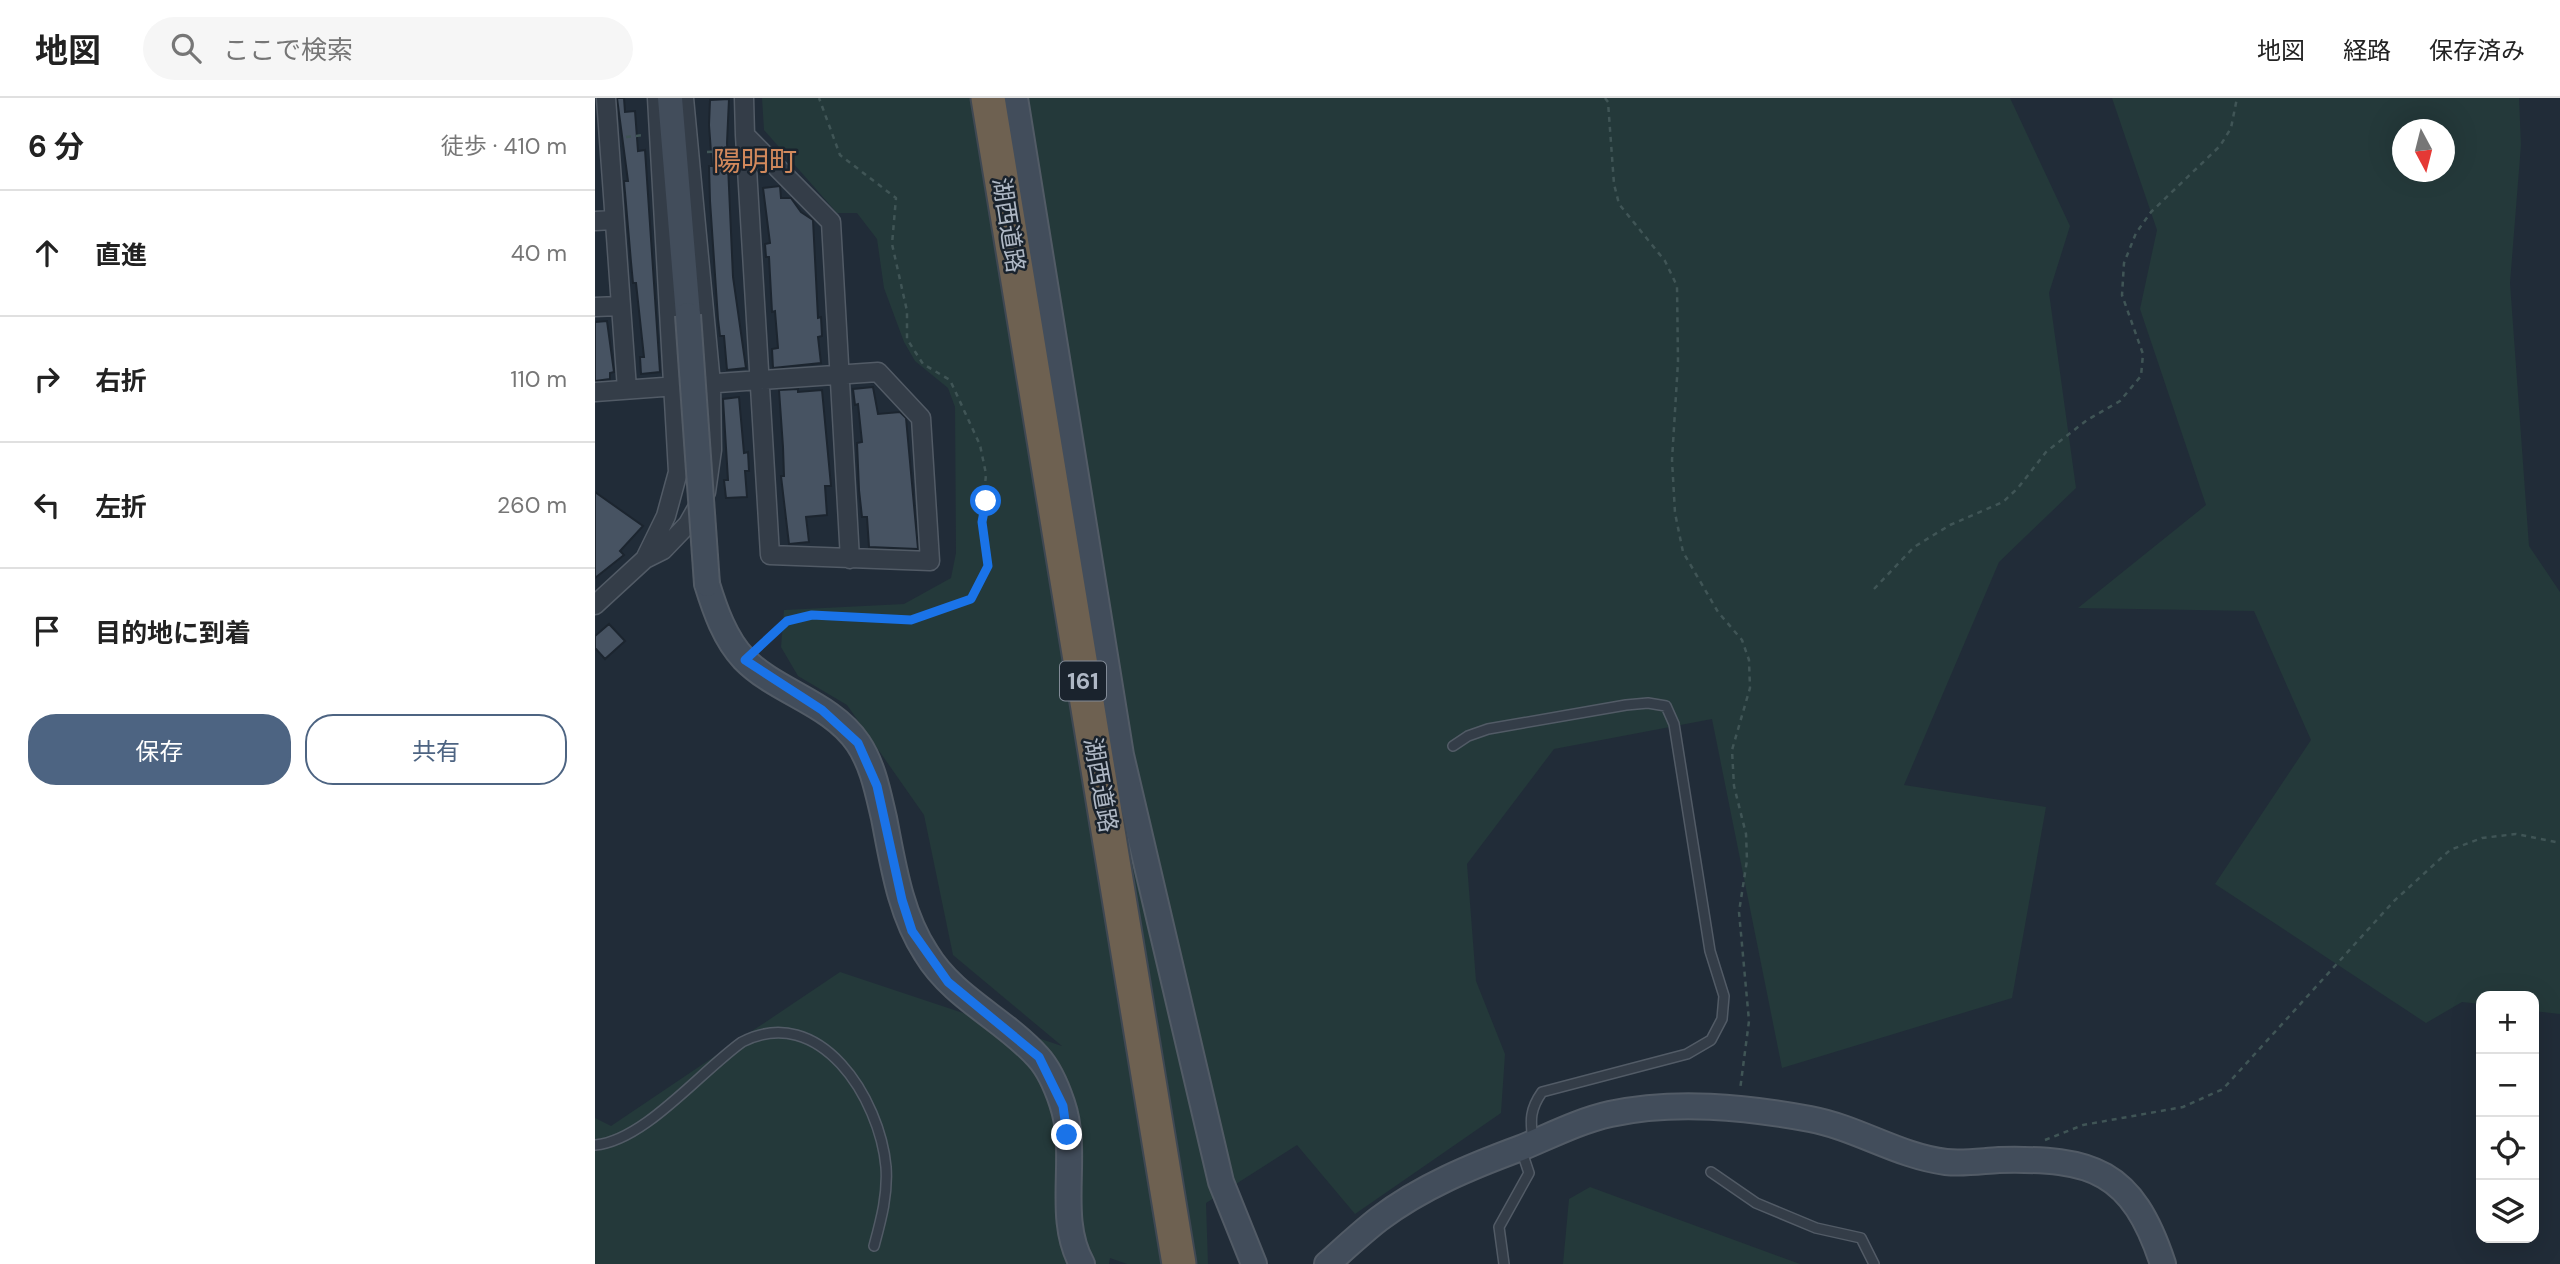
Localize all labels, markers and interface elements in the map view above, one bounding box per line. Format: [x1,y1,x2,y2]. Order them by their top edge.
search box [143,17,633,80]
text: 地図 [35,29,101,72]
icon: search [167,29,205,67]
text: ここで検索 [223,33,353,67]
text: 地図 [2257,35,2305,66]
text: 経路 [2343,35,2391,66]
text: 保存済み [2429,35,2525,66]
north arrow [2392,119,2455,182]
text: 6 分 [28,127,84,166]
text: 徒歩 · 410 m [441,131,567,161]
district label: 陽明町 [713,143,797,180]
street label: 湖西道路 [986,175,1032,275]
icon: ahead [28,234,66,272]
text: 直進 [95,238,147,272]
text: 40 m [511,238,567,268]
icon: right [28,360,66,398]
text: 右折 [95,364,147,398]
text: 110 m [510,364,567,394]
route start [970,485,1001,516]
icon: left [28,486,66,524]
text: 左折 [95,490,147,524]
text: 260 m [497,490,567,520]
icon: arrive [28,612,66,650]
text: 目的地に到着 [95,616,251,650]
road number: 161 [1060,662,1106,701]
button: 保存 [28,714,291,785]
button: 共有 [305,714,567,785]
street label: 湖西道路 [1077,735,1125,835]
map controls [2476,991,2539,1243]
button: + [2476,991,2539,1054]
button: − [2476,1054,2539,1117]
button: locate [2476,1117,2539,1180]
route end [1051,1119,1082,1150]
button: layers [2476,1180,2539,1243]

